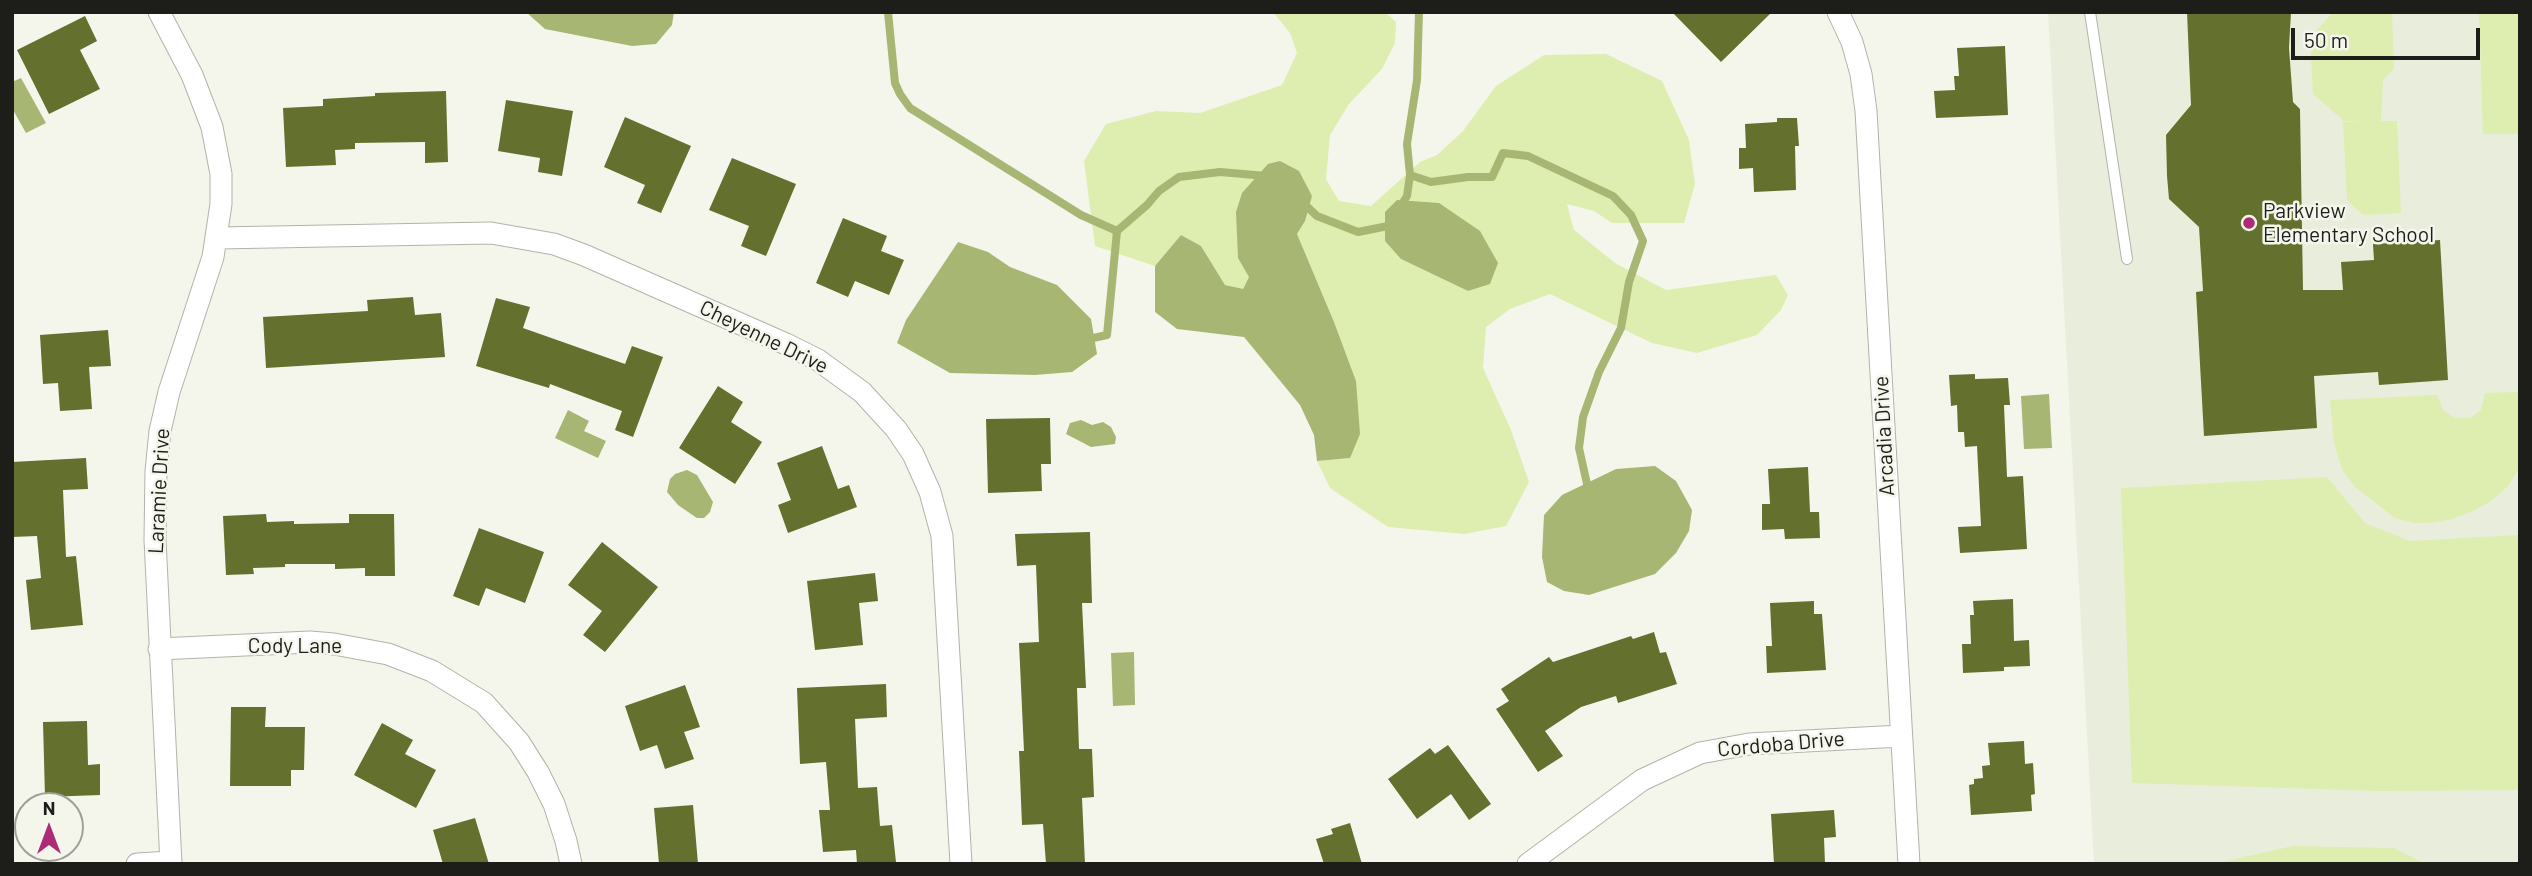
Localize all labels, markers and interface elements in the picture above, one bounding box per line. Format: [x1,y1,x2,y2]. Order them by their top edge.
scale bar [2294,14,2483,58]
text: 50 m [2304,27,2348,52]
place label: Parkview Elementary School [2263,198,2434,248]
marker: Parkview Elementary School [2241,215,2257,231]
street label: Cheyenne Drive [696,295,832,379]
street label: Arcadia Drive [1868,375,1900,497]
street label: Laramie Drive [143,427,175,555]
street label: Cody Lane [248,633,342,659]
street label: Cordoba Drive [1716,726,1846,762]
north arrow [14,792,84,862]
text: N [43,796,55,819]

